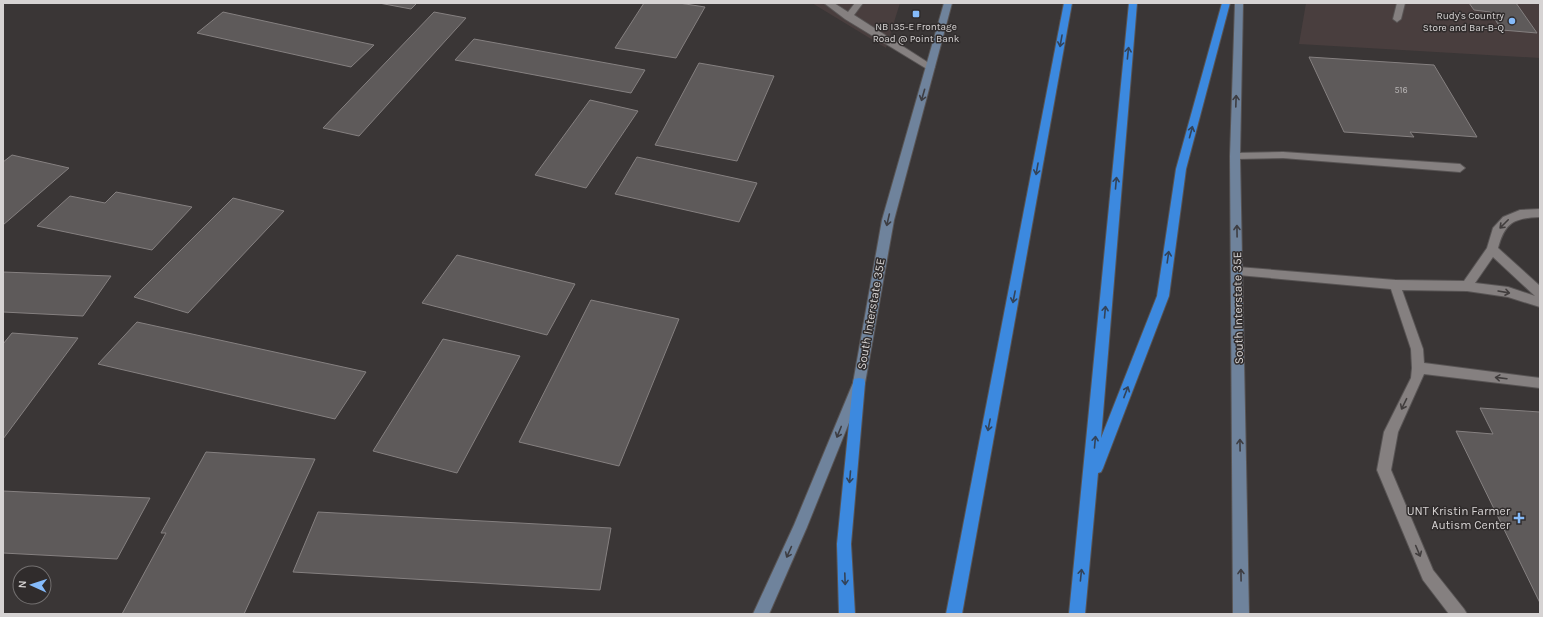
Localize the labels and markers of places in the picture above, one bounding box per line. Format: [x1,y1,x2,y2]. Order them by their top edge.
marker: NB I35-E Frontage Road @ Point Bank [911,9,921,19]
place label: Rudy's Country Store and Bar-B-Q [1423,10,1504,34]
marker: Rudy's Country Store and Bar-B-Q [1507,16,1517,26]
place label: NB I35-E Frontage Road @ Point Bank [873,21,960,45]
place label: UNT Kristin Farmer Autism Center [1407,504,1511,532]
marker: UNT Kristin Farmer Autism Center [1513,512,1525,524]

